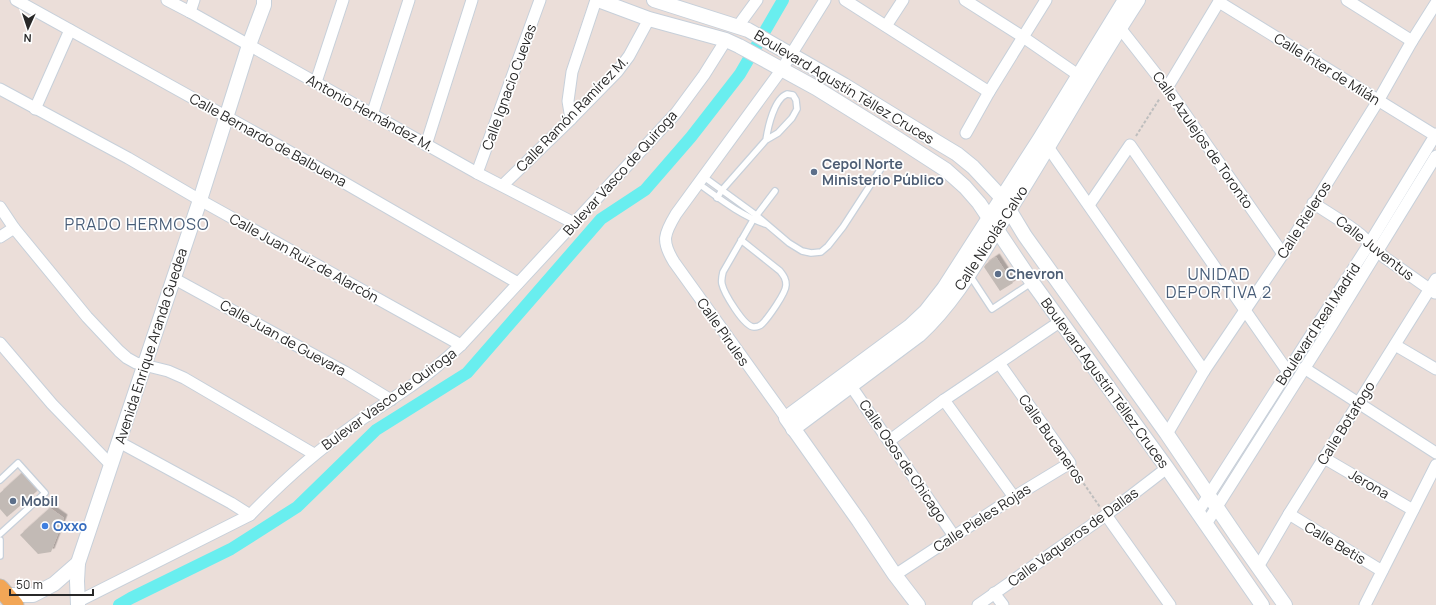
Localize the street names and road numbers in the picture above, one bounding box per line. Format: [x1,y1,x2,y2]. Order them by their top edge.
street label: Calle Ignacio Cuevas [477,21,540,153]
street label: Boulevard Agustín Téllez Cruces [751,25,938,148]
street label: Calle Ínter de Milán [1271,28,1384,109]
street label: Calle Ramón Ramírez M. [511,52,632,175]
street label: Calle Azulejos de Toronto [1149,67,1258,212]
street label: Antonio Hernández M. [303,70,437,155]
street label: Calle Bernardo de Balbuena [186,88,350,191]
street label: Bulevar Vasco de Quiroga [558,106,681,239]
street label: Calle Rieleros [1272,178,1335,262]
street label: Calle Nicolás Calvo [950,182,1032,294]
street label: Calle Juan Ruiz de Alarcón [226,209,382,307]
street label: Calle Juventus [1332,211,1418,284]
street label: Avenida Enrique Aranda Guedea [110,246,191,446]
street label: Boulevard Real Madrid [1271,259,1364,388]
street label: Calle Pirules [693,294,754,370]
street label: Boulevard Agustín Téllez Cruces [1037,294,1174,472]
street label: Calle Juan de Guevara [217,295,350,380]
street label: Bulevar Vasco de Quiroga [318,343,460,454]
street label: Calle Botafogo [1312,377,1379,468]
street label: Calle Bucaneros [1015,390,1090,487]
street label: Calle Osos de Chicago [855,396,952,526]
street label: Jerona [1345,464,1393,503]
street label: Calle Pieles Rojas [929,479,1034,556]
street label: Calle Vaqueros de Dallas [1004,483,1142,590]
street label: Calle Betis [1301,517,1369,568]

